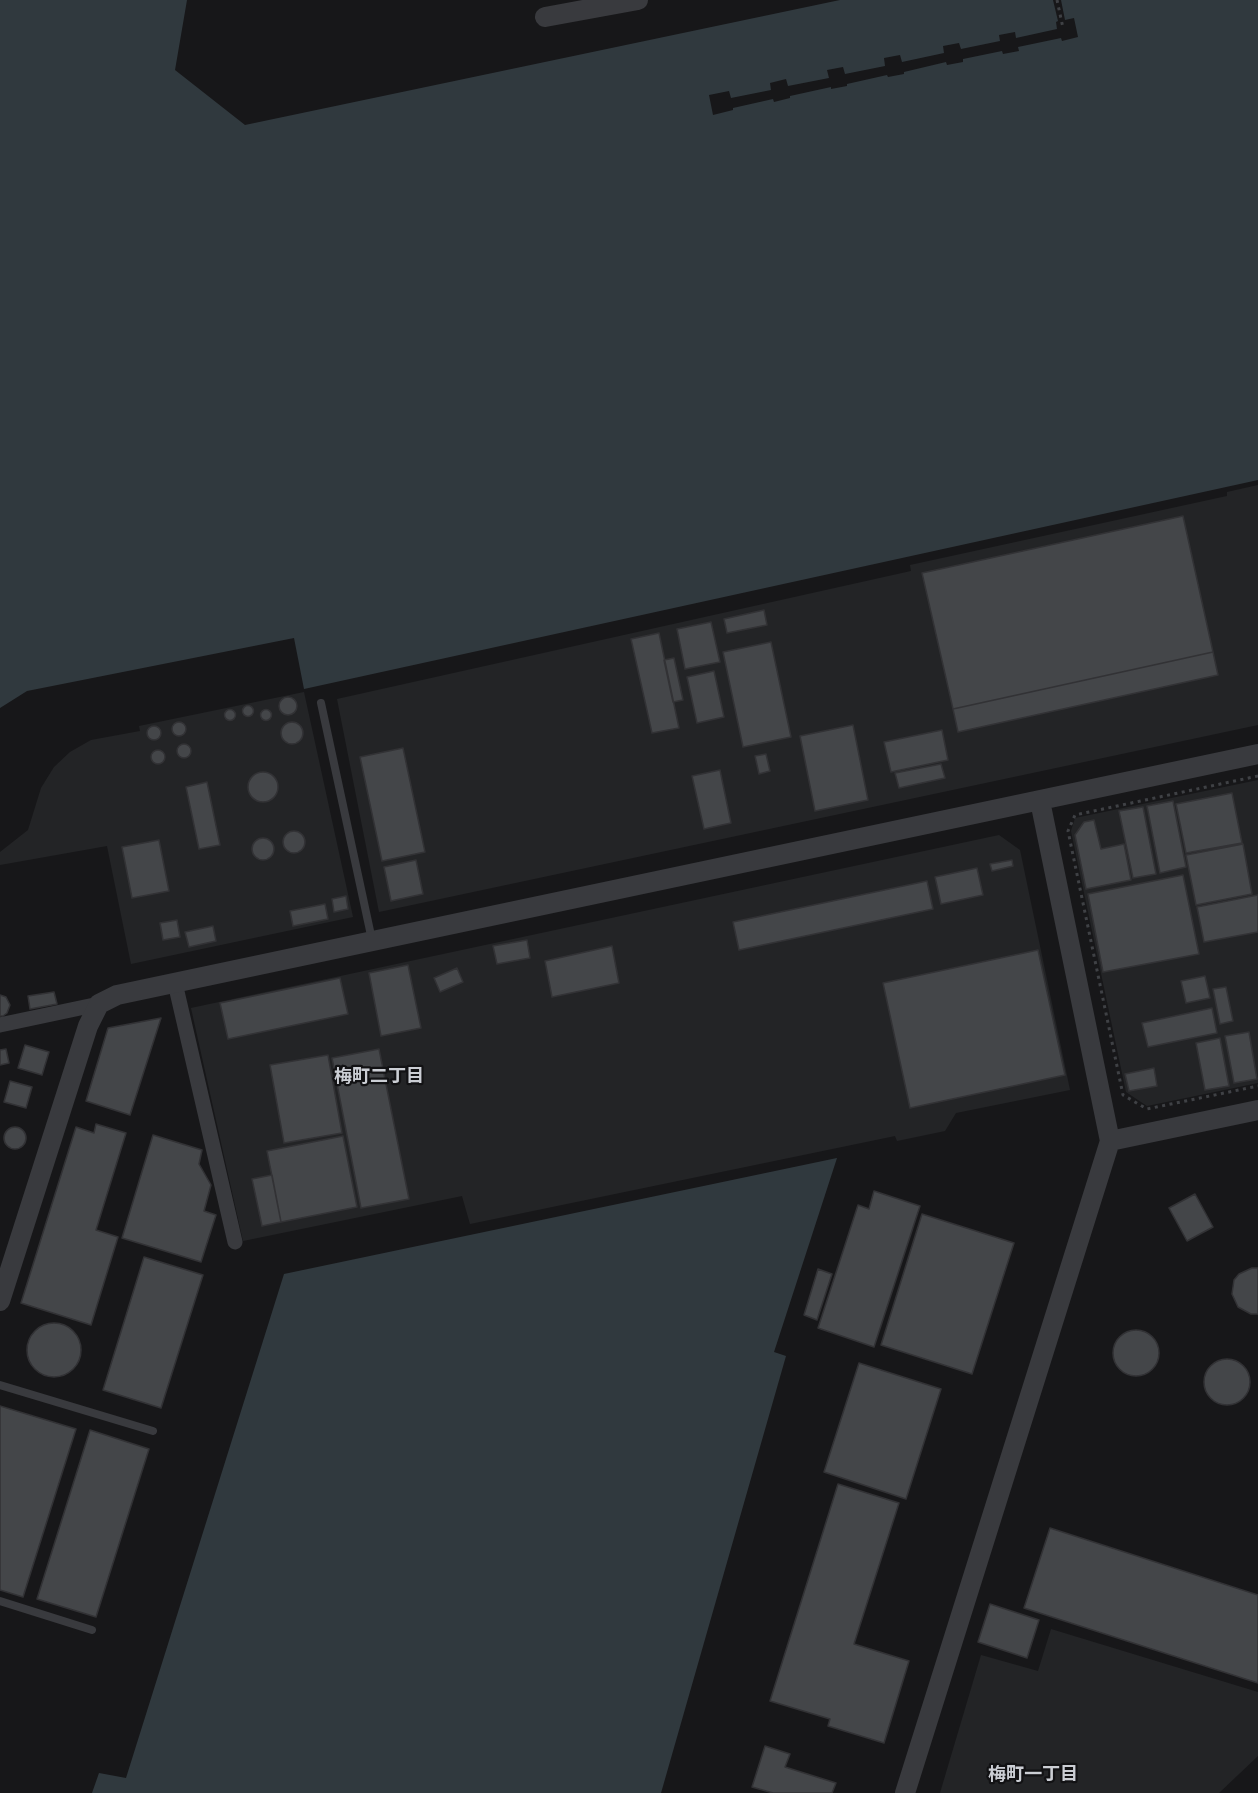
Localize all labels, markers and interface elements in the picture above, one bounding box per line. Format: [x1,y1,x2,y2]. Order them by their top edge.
district label: 梅町二丁目 [334,1065,424,1087]
district label: 梅町一丁目 [988,1763,1078,1785]

